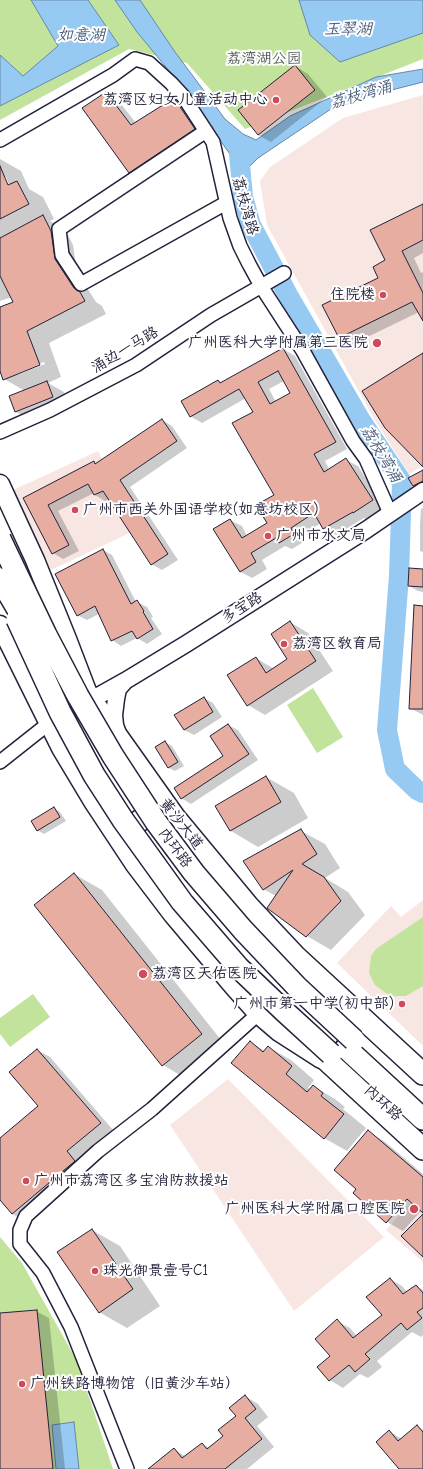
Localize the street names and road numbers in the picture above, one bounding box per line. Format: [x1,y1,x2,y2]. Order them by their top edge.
street label: 荔枝湾路 [228,175,262,237]
street label: 涌边一马路 [88,323,162,377]
street label: 多宝路 [218,588,266,628]
street label: 黄沙大道 [155,795,207,853]
street label: 内环路 [154,825,196,871]
street label: 内环路 [360,1081,406,1125]

